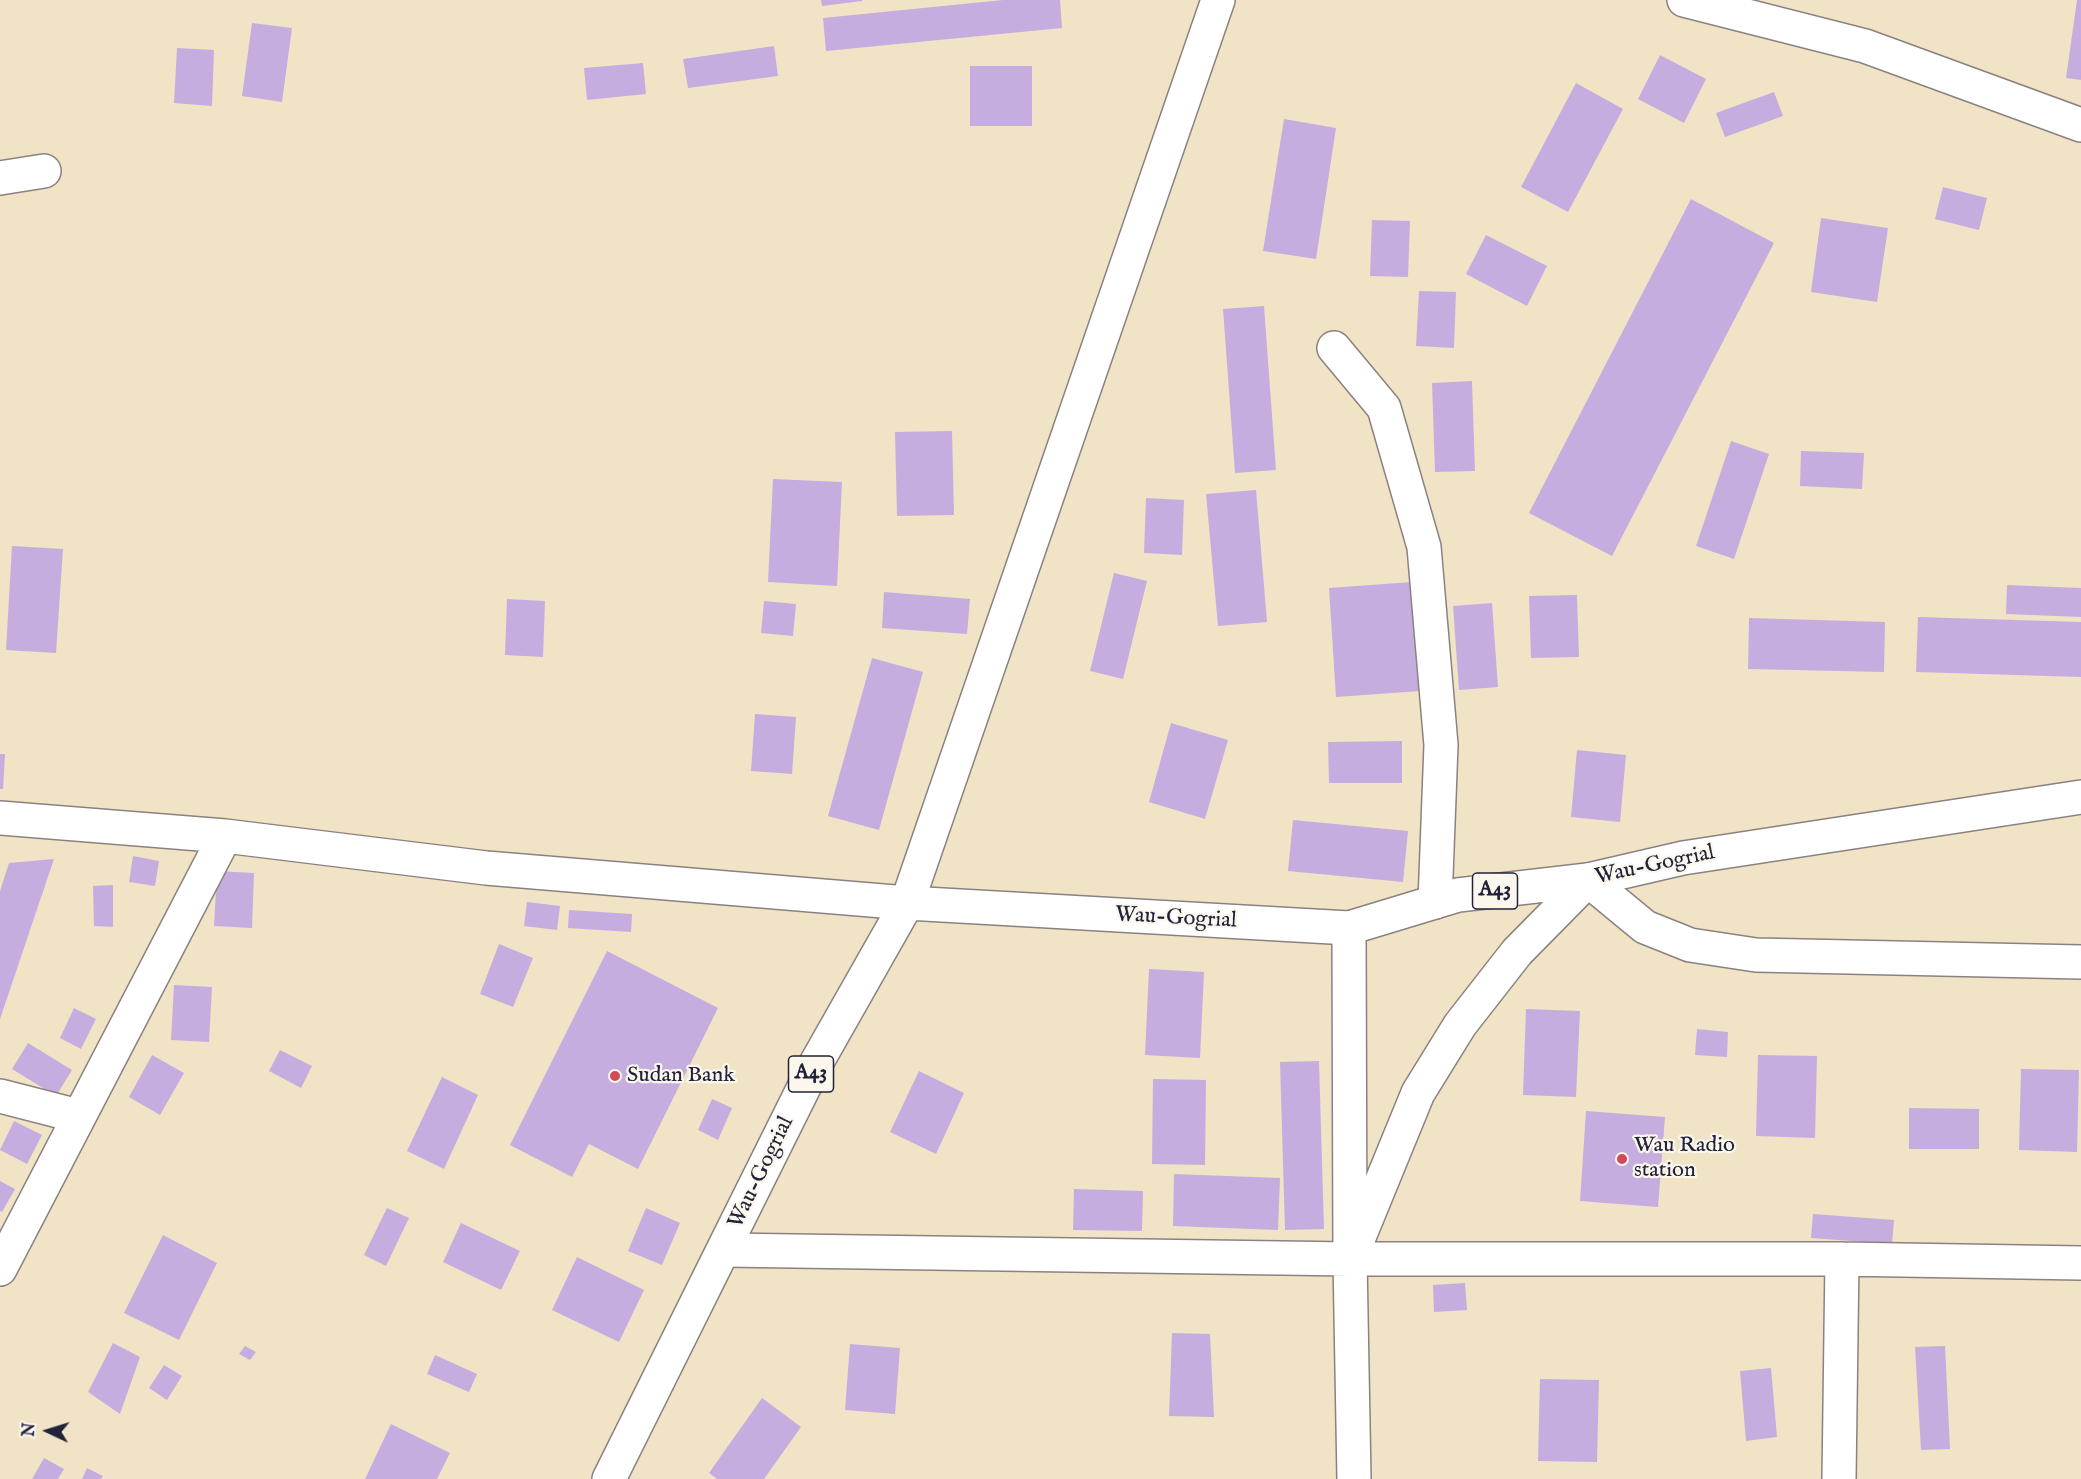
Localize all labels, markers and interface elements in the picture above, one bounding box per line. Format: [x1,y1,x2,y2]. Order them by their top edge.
street label: Wau-Gogrial [1593,840,1717,892]
road number: A43 [1472,873,1518,909]
street label: Wau-Gogrial [1115,903,1237,935]
road number: A43 [788,1056,834,1092]
place label: Sudan Bank [627,1063,735,1089]
marker: Sudan Bank [608,1069,622,1083]
street label: Wau-Gogrial [724,1113,800,1233]
place label: Wau Radio station [1634,1133,1735,1184]
marker: Wau Radio station [1615,1152,1629,1166]
north arrow [18,1401,78,1461]
text: N [20,1422,41,1437]

